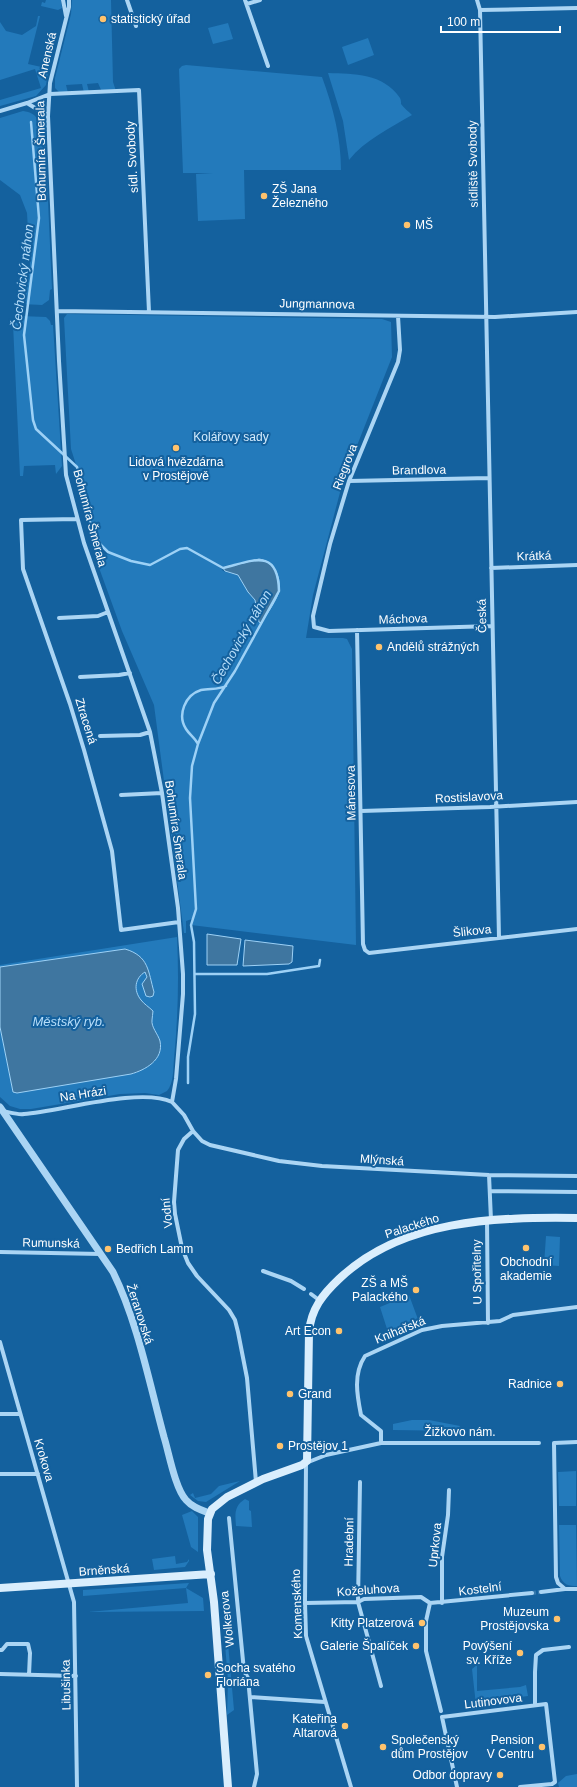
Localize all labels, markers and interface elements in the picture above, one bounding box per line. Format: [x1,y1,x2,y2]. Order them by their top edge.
scale bar [441,8,560,34]
place label: statistický úřad [111,12,190,26]
marker: statistický úřad [98,14,108,24]
text: 100 m [447,15,480,29]
street label: Anenská [35,30,59,79]
street label: Bohumíra Šmerala [32,101,49,201]
street label: sídliště Svobody [465,120,481,208]
street label: sídl. Svobody [123,121,141,193]
place label: ZŠ Jana Železného [272,181,328,210]
marker: ZŠ Jana Železného [259,191,269,201]
place label: MŠ [415,217,433,232]
marker: MŠ [402,220,412,230]
water label: Čechovický náhon [9,223,36,331]
street label: Jungmannova [279,296,355,312]
park label: Kolářovy sady [193,430,269,444]
street label: Riegrova [330,442,360,492]
marker: Lidová hvězdárna v Prostějově [171,443,181,453]
place label: Lidová hvězdárna v Prostějově [129,455,224,483]
street label: Brandlova [392,463,446,477]
street label: Bohumíra Šmerala [70,468,111,568]
street label: Krátká [516,548,552,564]
water label: Čechovický náhon [208,587,274,687]
street label: Česká [474,599,489,633]
street label: Máchova [378,611,428,627]
place label: Andělů strážných [387,640,479,654]
marker: Andělů strážných [374,642,384,652]
street label: Ztracená [72,696,100,746]
street label: Mánesova [344,765,358,821]
street label: Bohumíra Šmerala [162,779,191,881]
street label: Rostislavova [435,788,504,806]
street label: Šlikova [452,921,492,940]
water label: Městský ryb. [33,1014,105,1029]
street label: Na Hrázi [59,1083,107,1105]
street label: Mlýnská [360,1151,405,1169]
street label: Vodní [158,1196,176,1229]
street label: Palackého [383,1211,441,1241]
street label: Rumunská [22,1236,80,1251]
street label: U Spořitelny [469,1239,485,1305]
place label: Bedřich Lamm [116,1242,193,1256]
marker: Obchodní akademie [521,1243,531,1253]
marker: Bedřich Lamm [103,1244,113,1254]
place label: Obchodní akademie [500,1255,553,1283]
place label: ZŠ a MŠ Palackého [352,1275,408,1304]
street label: Žeranovská [124,1282,157,1346]
marker: ZŠ a MŠ Palackého [411,1285,421,1295]
street label: Knihařská [373,1313,428,1346]
place label: Art Econ [285,1324,331,1338]
marker: Art Econ [334,1326,344,1336]
place label: Radnice [508,1377,552,1391]
marker: Radnice [555,1379,565,1389]
place label: Grand [298,1387,331,1401]
marker: Grand [285,1389,295,1399]
street label: Žižkovo nám. [424,1424,496,1439]
street label: Krokova [31,1437,57,1483]
place label: Prostějov 1 [288,1439,348,1453]
marker: Prostějov 1 [275,1441,285,1451]
street label: Hradební [342,1517,356,1567]
street label: Uprkova [426,1522,444,1568]
street label: Brněnská [78,1561,130,1579]
street label: Komenského [289,1568,305,1639]
street label: Kostelní [458,1579,503,1599]
street label: Koželuhova [336,1581,400,1599]
street label: Wolkerova [217,1590,237,1648]
place label: Muzeum Prostějovska [480,1605,549,1633]
marker: Muzeum Prostějovska [552,1614,562,1624]
place label: Kitty Platzerová [331,1616,414,1630]
marker: Kitty Platzerová [417,1618,427,1628]
place label: Galerie Špalíček [320,1638,409,1653]
place label: Povýšení sv. Kříže [463,1639,513,1667]
marker: Galerie Špalíček [411,1641,421,1651]
marker: Povýšení sv. Kříže [515,1648,525,1658]
street label: Libušinka [59,1659,73,1710]
place label: Socha svatého Floriána [216,1661,296,1689]
marker: Socha svatého Floriána [203,1670,213,1680]
street label: Lutinovova [463,1690,523,1711]
place label: Kateřina Altarová [292,1712,337,1740]
marker: Kateřina Altarová [340,1721,350,1731]
place label: Společenský dům Prostějov [391,1733,468,1761]
place label: Pension V Centru [487,1733,534,1761]
marker: Společenský dům Prostějov [378,1742,388,1752]
marker: Pension V Centru [537,1742,547,1752]
place label: Odbor dopravy [413,1768,492,1782]
marker: Odbor dopravy [495,1770,505,1780]

